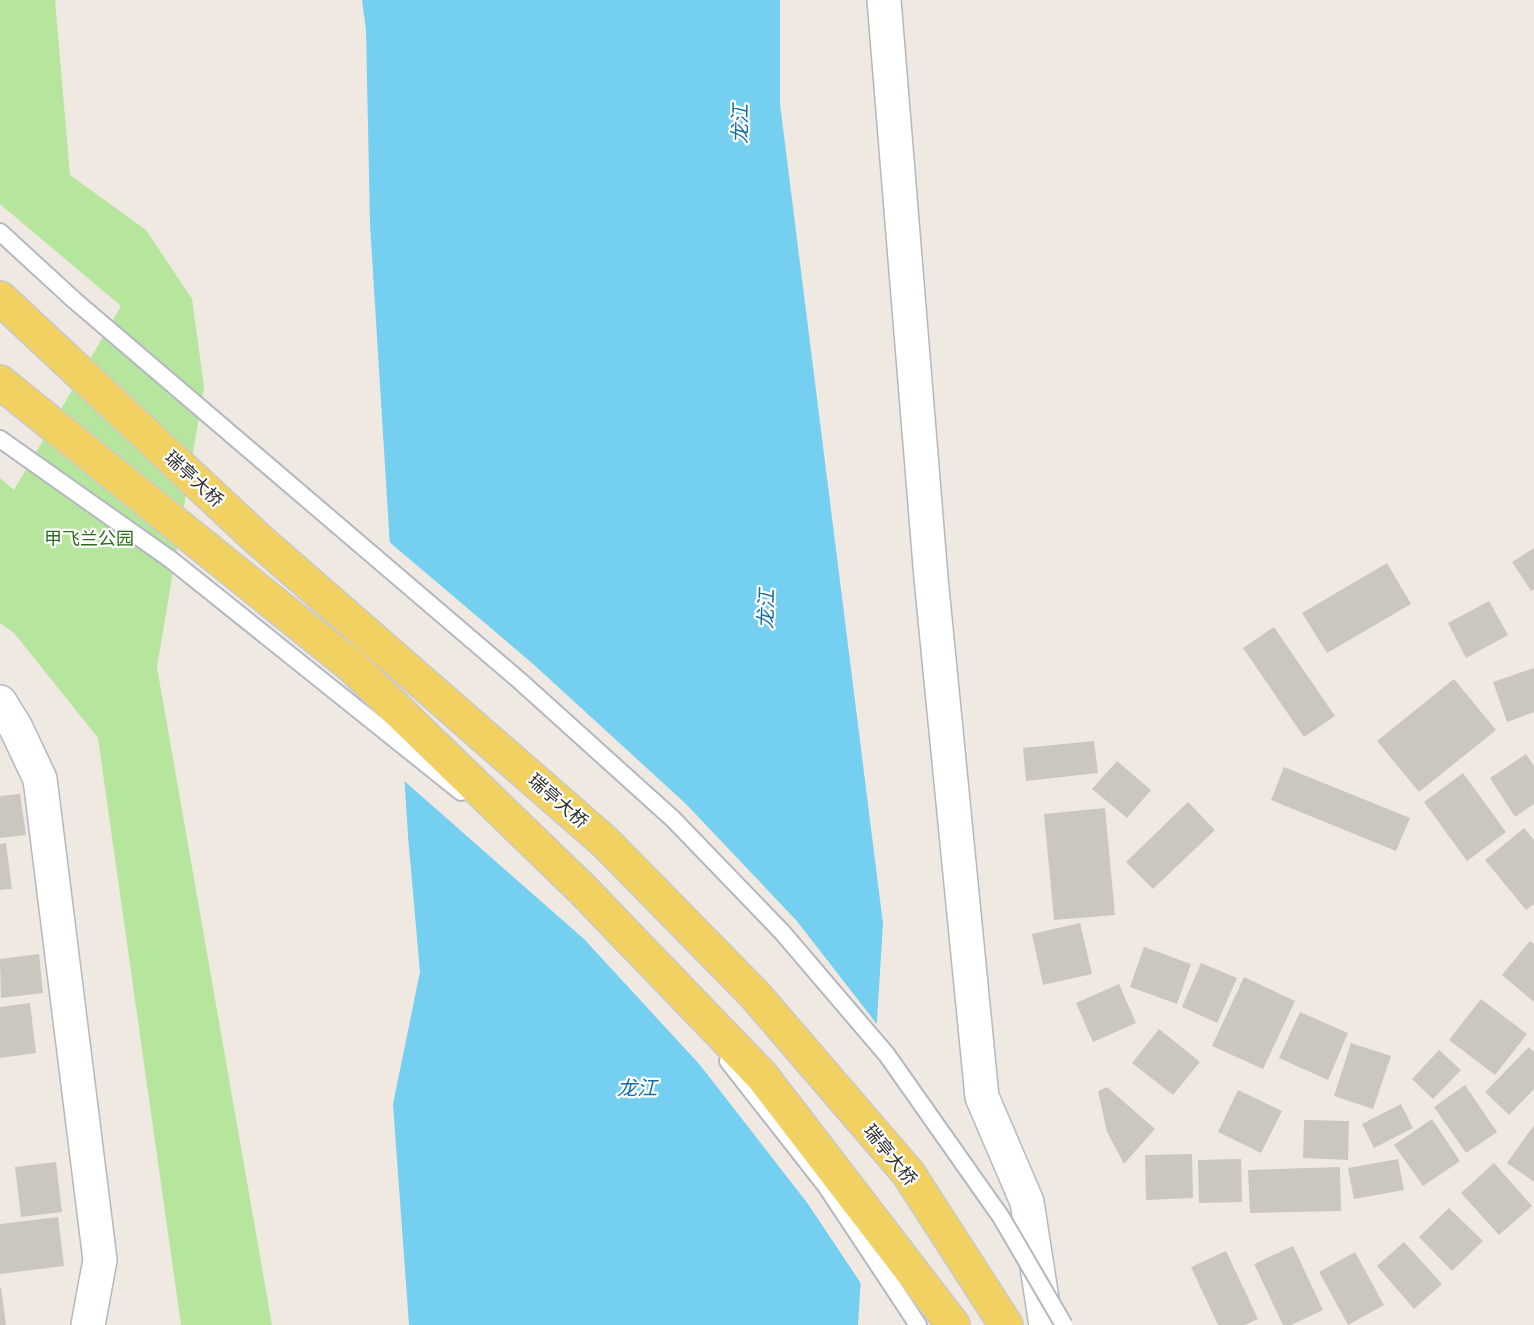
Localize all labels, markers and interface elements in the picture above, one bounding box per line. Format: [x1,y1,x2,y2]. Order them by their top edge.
water label: 龙江 [728,102,751,144]
street label: 瑞亭大桥 [161,446,228,511]
park label: 甲飞兰公园 [44,528,134,549]
water label: 龙江 [753,587,778,629]
street label: 瑞亭大桥 [524,769,592,832]
water label: 龙江 [617,1076,659,1099]
street label: 瑞亭大桥 [860,1120,921,1189]

